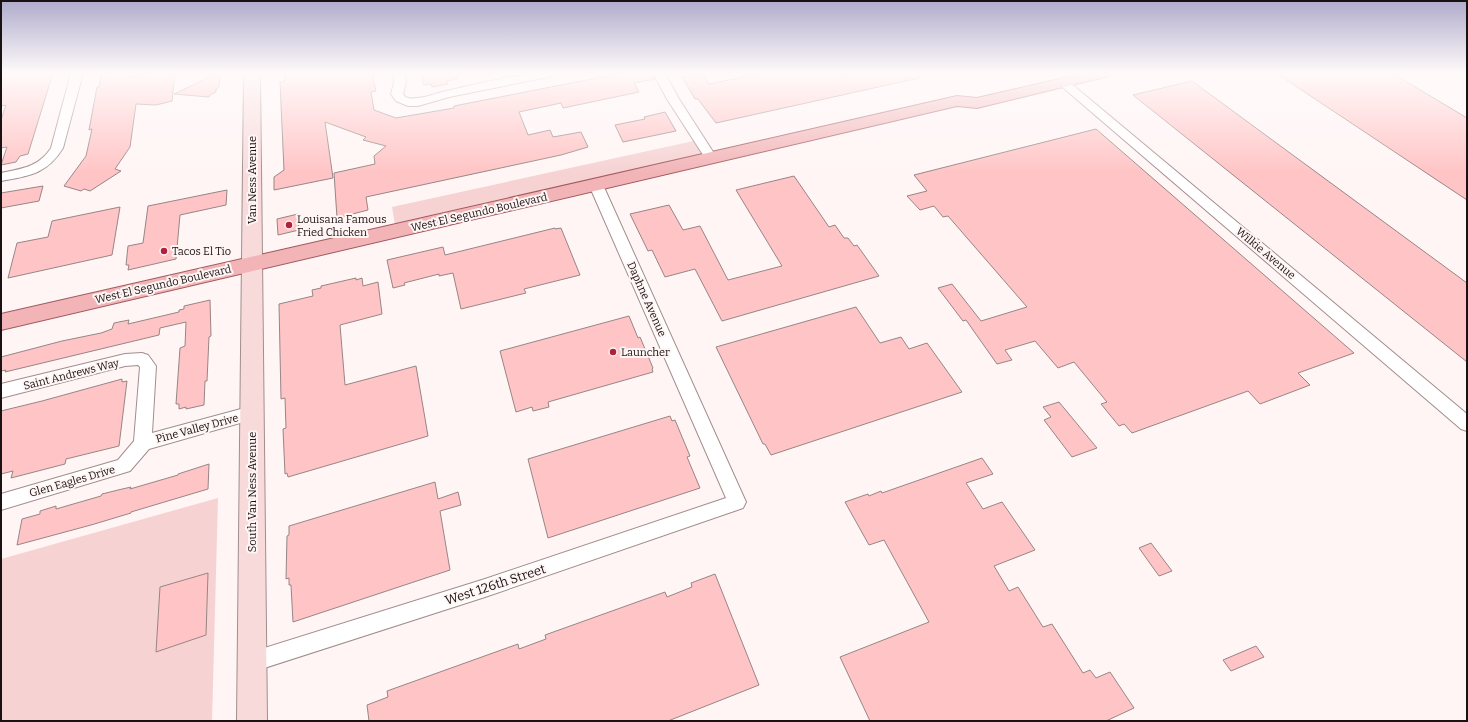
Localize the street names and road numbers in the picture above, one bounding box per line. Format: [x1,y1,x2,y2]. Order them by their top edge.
street label: Van Ness Avenue [246,136,259,224]
street label: West El Segundo Boulevard [410,190,549,234]
street label: Wilkie Avenue [1233,225,1298,282]
street label: Daphne Avenue [624,260,669,339]
street label: West El Segundo Boulevard [94,262,233,306]
street label: Saint Andrews Way [22,356,120,393]
street label: Pine Valley Drive [154,411,240,446]
street label: South Van Ness Avenue [246,432,259,552]
street label: Glen Eagles Drive [28,463,117,500]
street label: West 126th Street [443,561,548,608]

